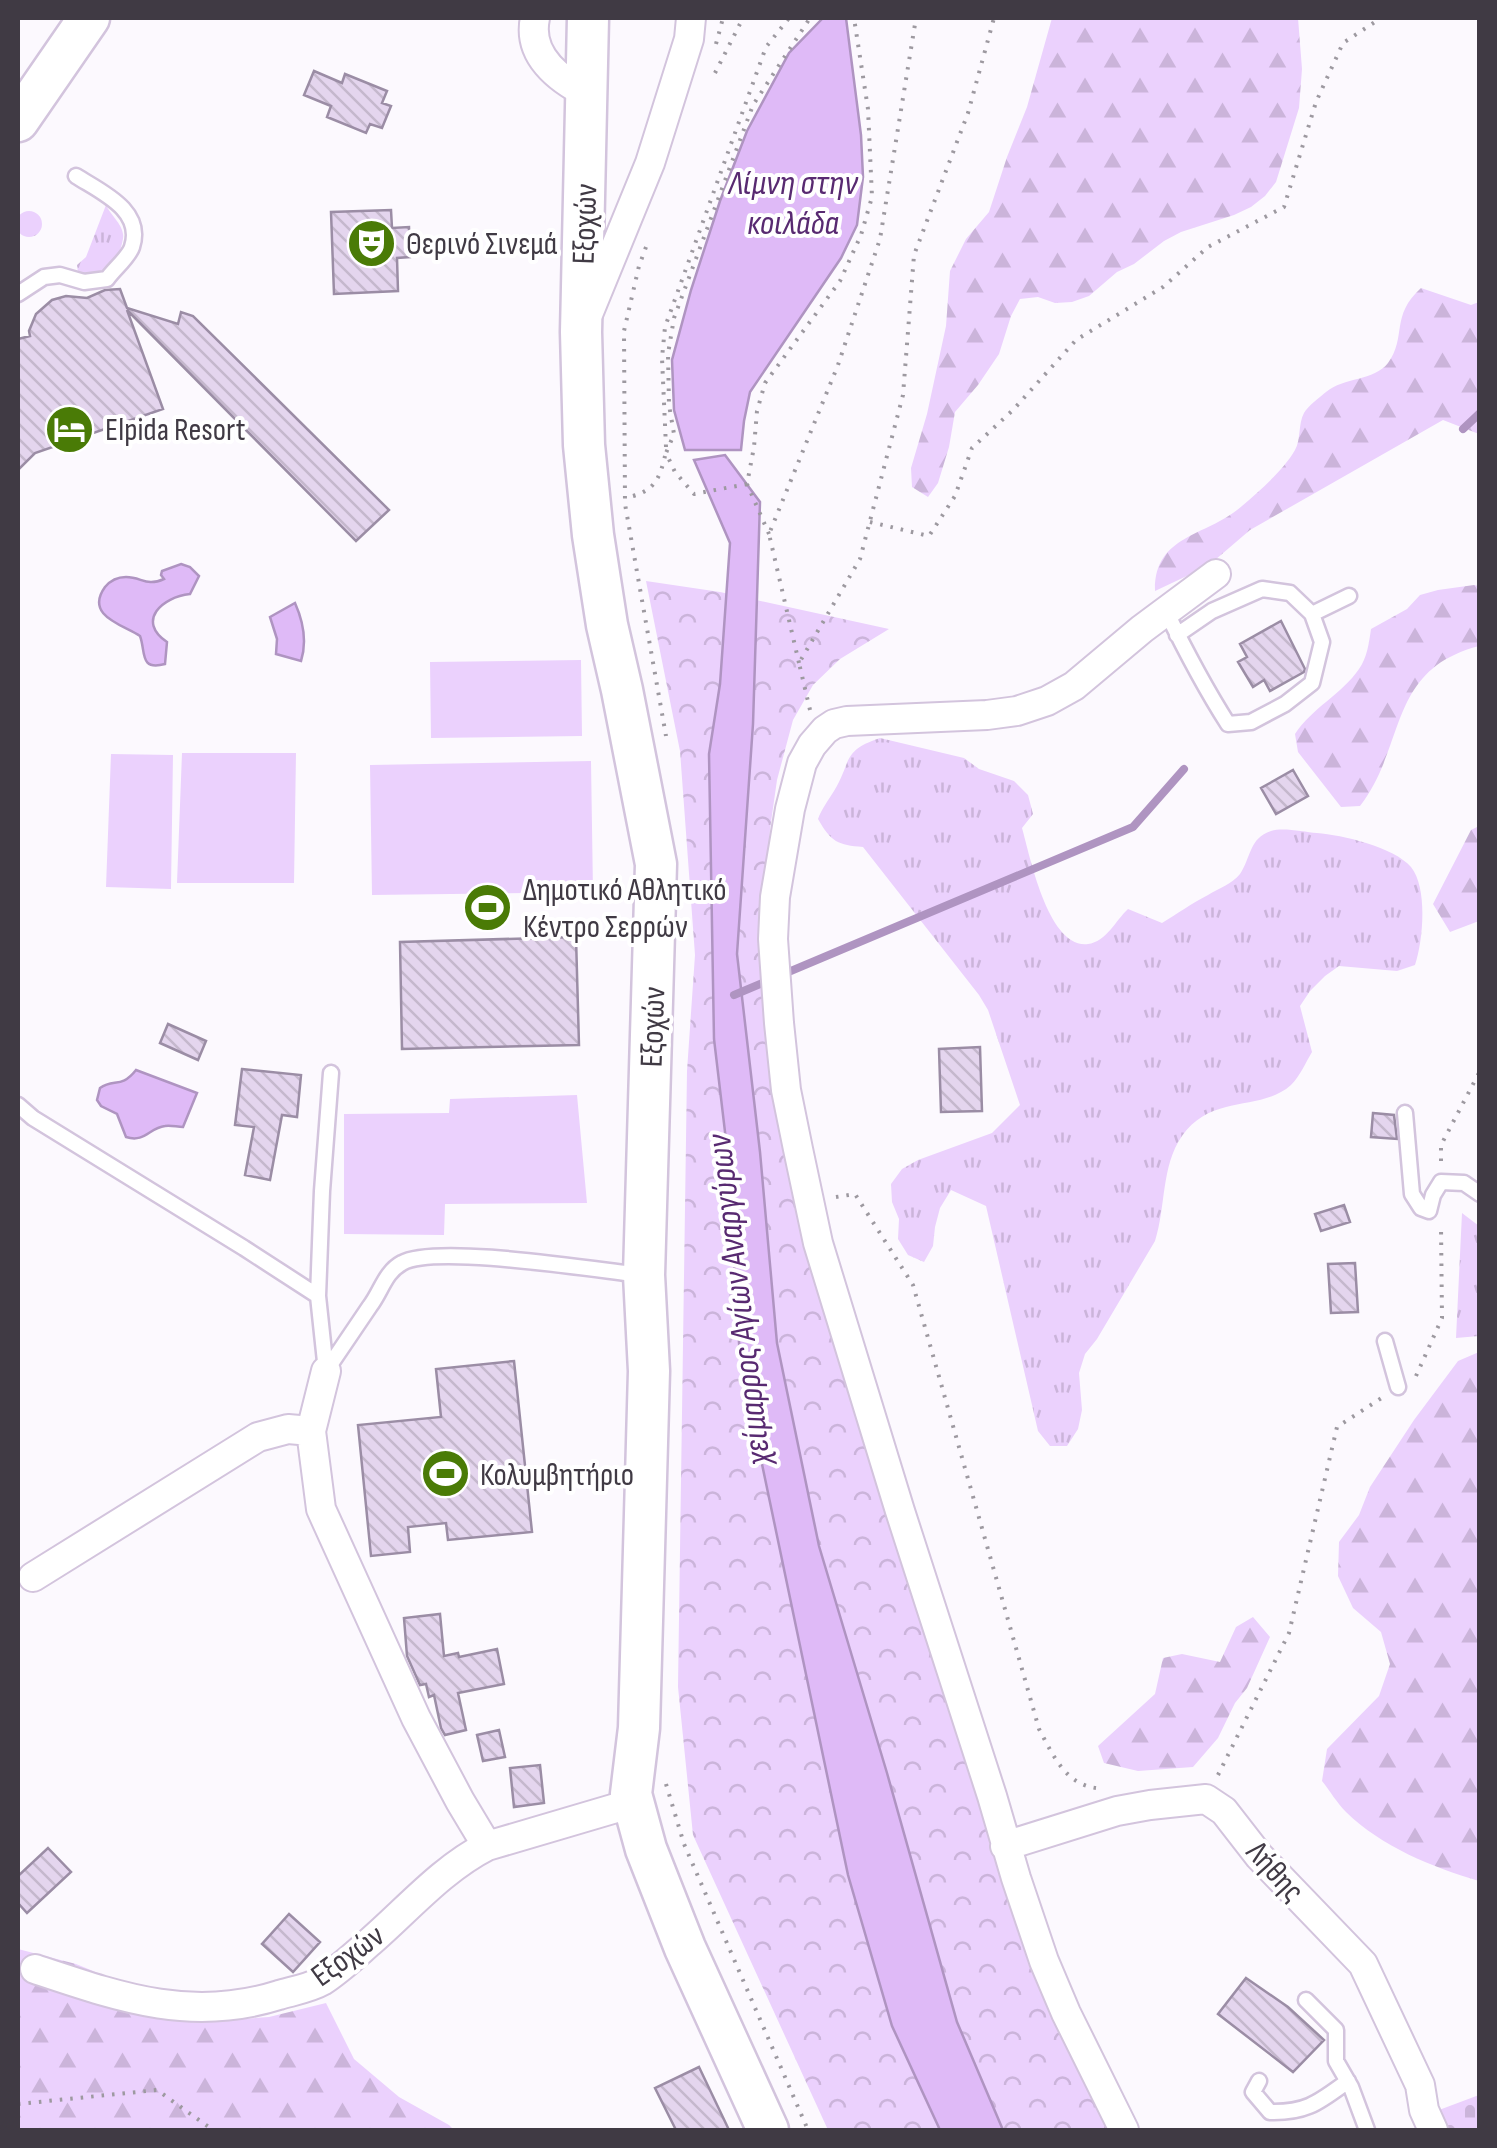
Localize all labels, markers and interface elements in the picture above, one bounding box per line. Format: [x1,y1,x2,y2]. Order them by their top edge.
water label: Λίμνη στην κοιλάδα [726,162,859,245]
street label: Εξοχών [565,183,606,265]
theatre icon: Θερινό Σινεμά [345,217,397,269]
place label: Θερινό Σινεμά [406,225,558,264]
hotel icon: Elpida Resort [44,403,96,455]
place label: Elpida Resort [105,411,245,450]
place label: Δημοτικό Αθλητικό Κέντρο Σερρών [523,871,727,947]
sports icon: Δημοτικό Αθλητικό Κέντρο Σερρών [462,881,514,933]
street label: Εξοχών [633,986,674,1068]
water label: χείμαρρος Αγίων Αναργύρων [698,1131,781,1469]
sports icon: Κολυμβητήριο [419,1448,471,1500]
place label: Κολυμβητήριο [480,1456,634,1495]
street label: Λήθης [1237,1833,1312,1910]
street label: Εξοχών [304,1917,392,1996]

